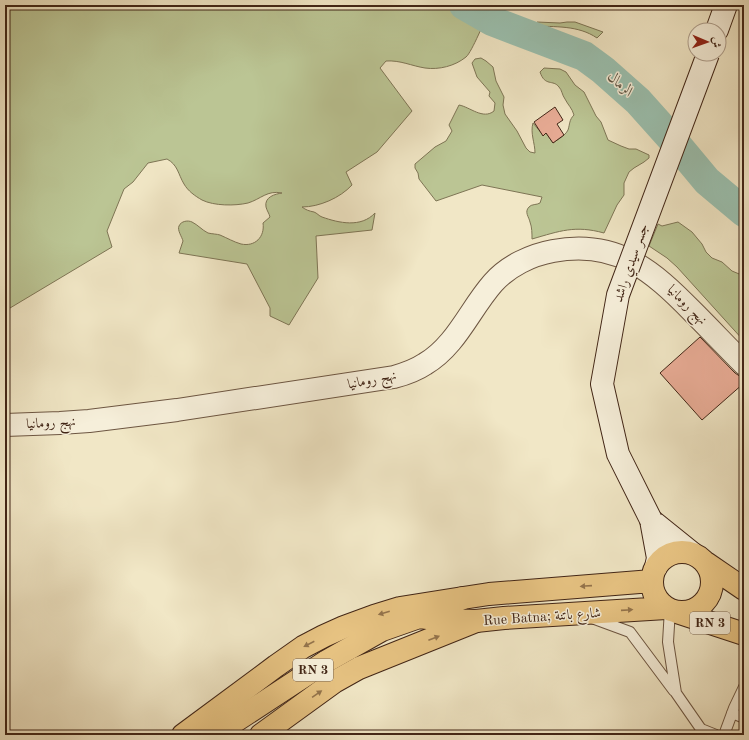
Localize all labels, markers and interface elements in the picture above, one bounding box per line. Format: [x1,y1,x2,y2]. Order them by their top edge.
north arrow [687,22,727,62]
text: ش [710,37,721,48]
water label: الرمال [604,69,637,100]
street label: جسر سيدي راشد [611,222,655,305]
street label: نهج رومانيا [661,283,709,331]
street label: نهج رومانيا [346,368,399,397]
street label: نهج رومانيا [26,415,76,436]
one-way arrow [580,583,592,590]
street label: Rue Batna; شارع باتنة [483,606,602,632]
one-way arrow [621,607,633,614]
one-way arrow [377,610,389,616]
road number: RN 3 [690,612,730,634]
one-way arrow [429,634,441,640]
one-way arrow [303,641,314,648]
road number: RN 3 [293,659,333,681]
one-way arrow [312,690,323,698]

